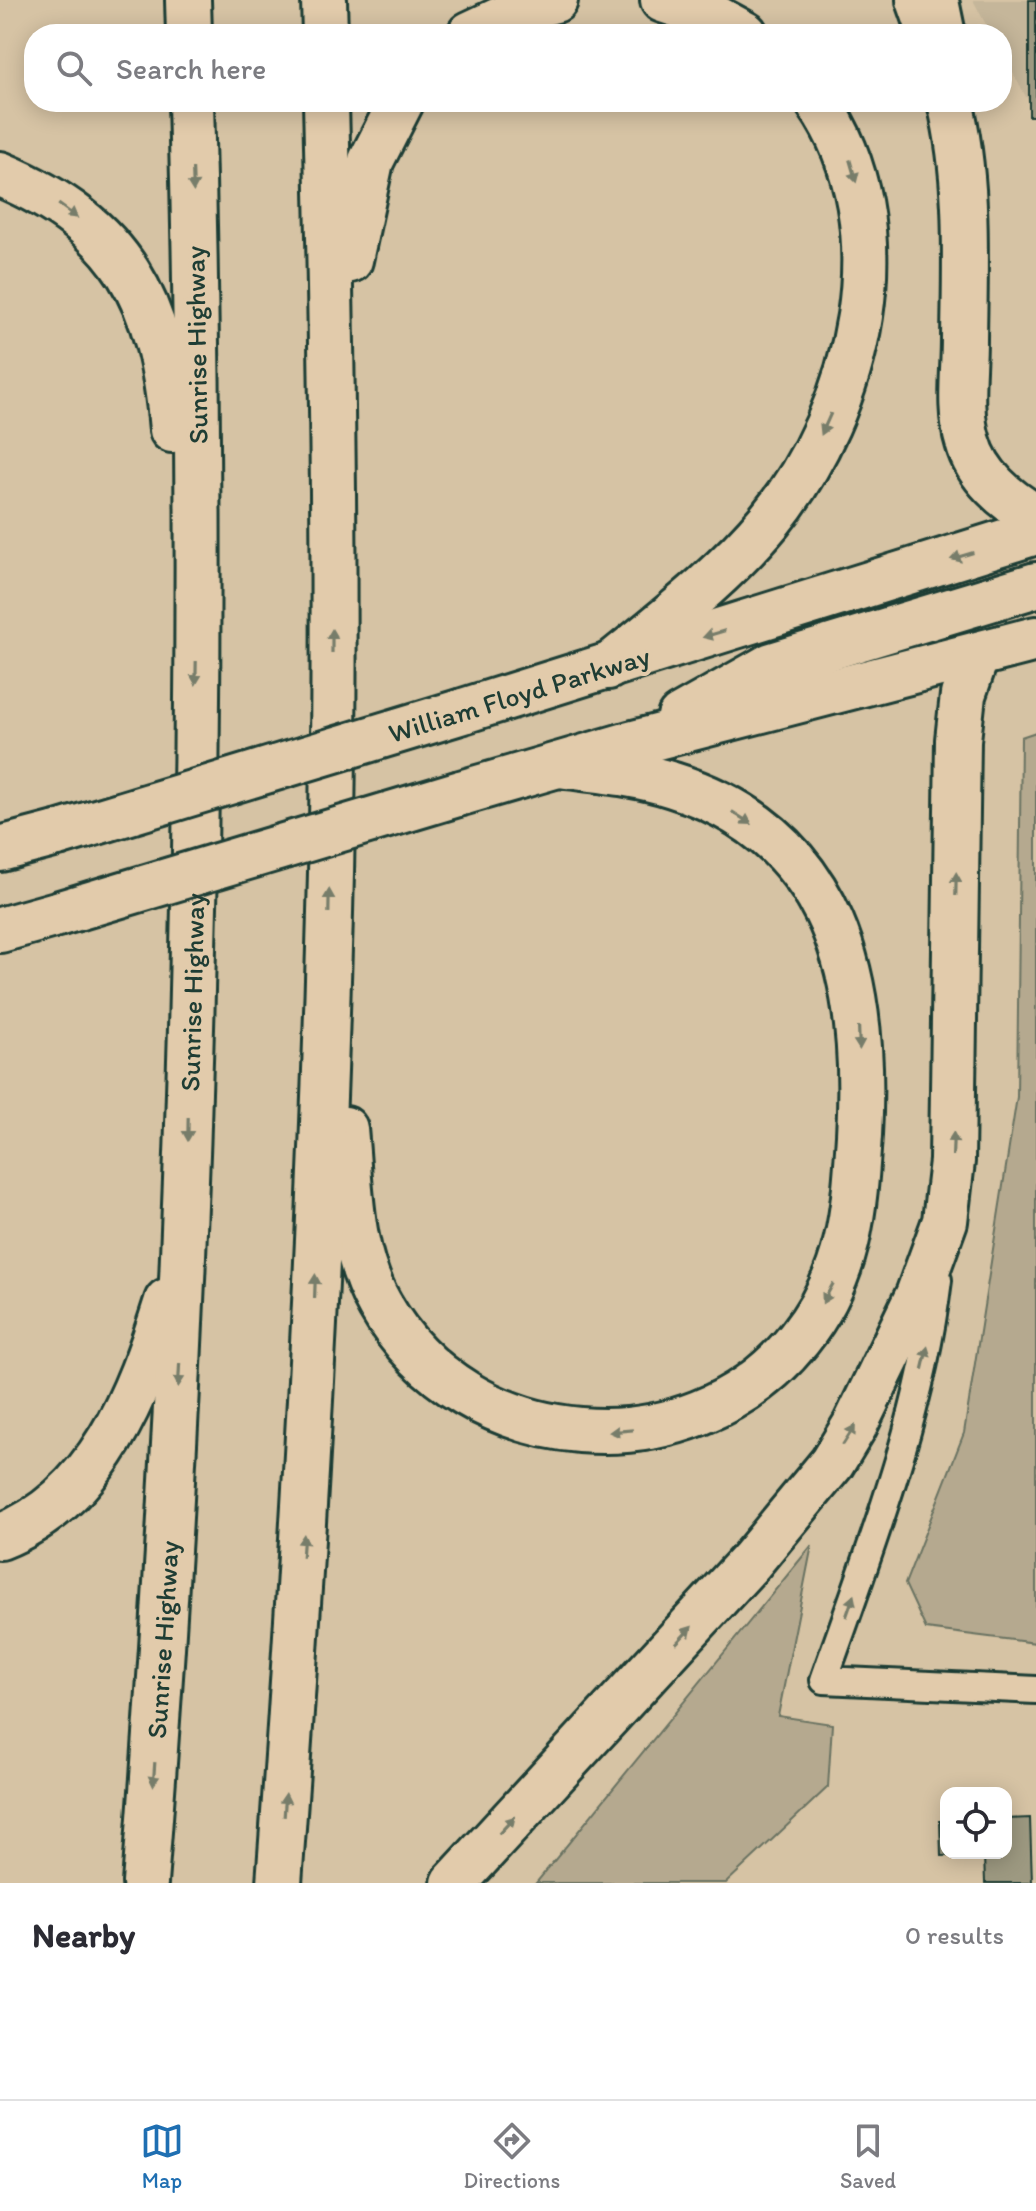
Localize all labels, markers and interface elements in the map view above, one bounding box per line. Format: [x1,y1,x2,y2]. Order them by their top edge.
search box [24,24,1012,112]
icon: search [52,46,96,90]
text: Search here [116,50,266,87]
one-way arrow [847,159,859,184]
one-way arrow [187,168,200,193]
one-way arrow [58,203,79,218]
street label: Sunrise Highway [177,246,215,444]
one-way arrow [820,412,833,436]
one-way arrow [949,550,973,562]
one-way arrow [326,628,338,653]
one-way arrow [701,628,725,640]
street label: William Floyd Parkway [384,638,654,750]
one-way arrow [190,661,202,686]
one-way arrow [731,810,753,824]
one-way arrow [950,871,962,896]
one-way arrow [323,888,336,913]
street label: Sunrise Highway [172,893,211,1092]
one-way arrow [853,1026,866,1051]
one-way arrow [182,1117,194,1142]
one-way arrow [946,1131,959,1156]
one-way arrow [308,1273,321,1298]
one-way arrow [821,1281,834,1304]
one-way arrow [919,1345,932,1370]
one-way arrow [172,1363,185,1388]
one-way arrow [842,1424,856,1446]
one-way arrow [608,1425,633,1438]
one-way arrow [297,1533,310,1558]
street label: Sunrise Highway [139,1540,186,1740]
one-way arrow [844,1594,856,1618]
one-way arrow [674,1625,692,1644]
one-way arrow [147,1762,160,1787]
map controls [940,1787,1012,1859]
button: locate [940,1787,1012,1859]
one-way arrow [279,1792,292,1817]
one-way arrow [498,1816,516,1835]
text: Nearby [32,1915,135,1956]
text: 0 results [905,1919,1004,1951]
tab: Map [140,2119,184,2194]
tab: Directions [464,2119,560,2194]
tab: Saved [840,2119,896,2194]

